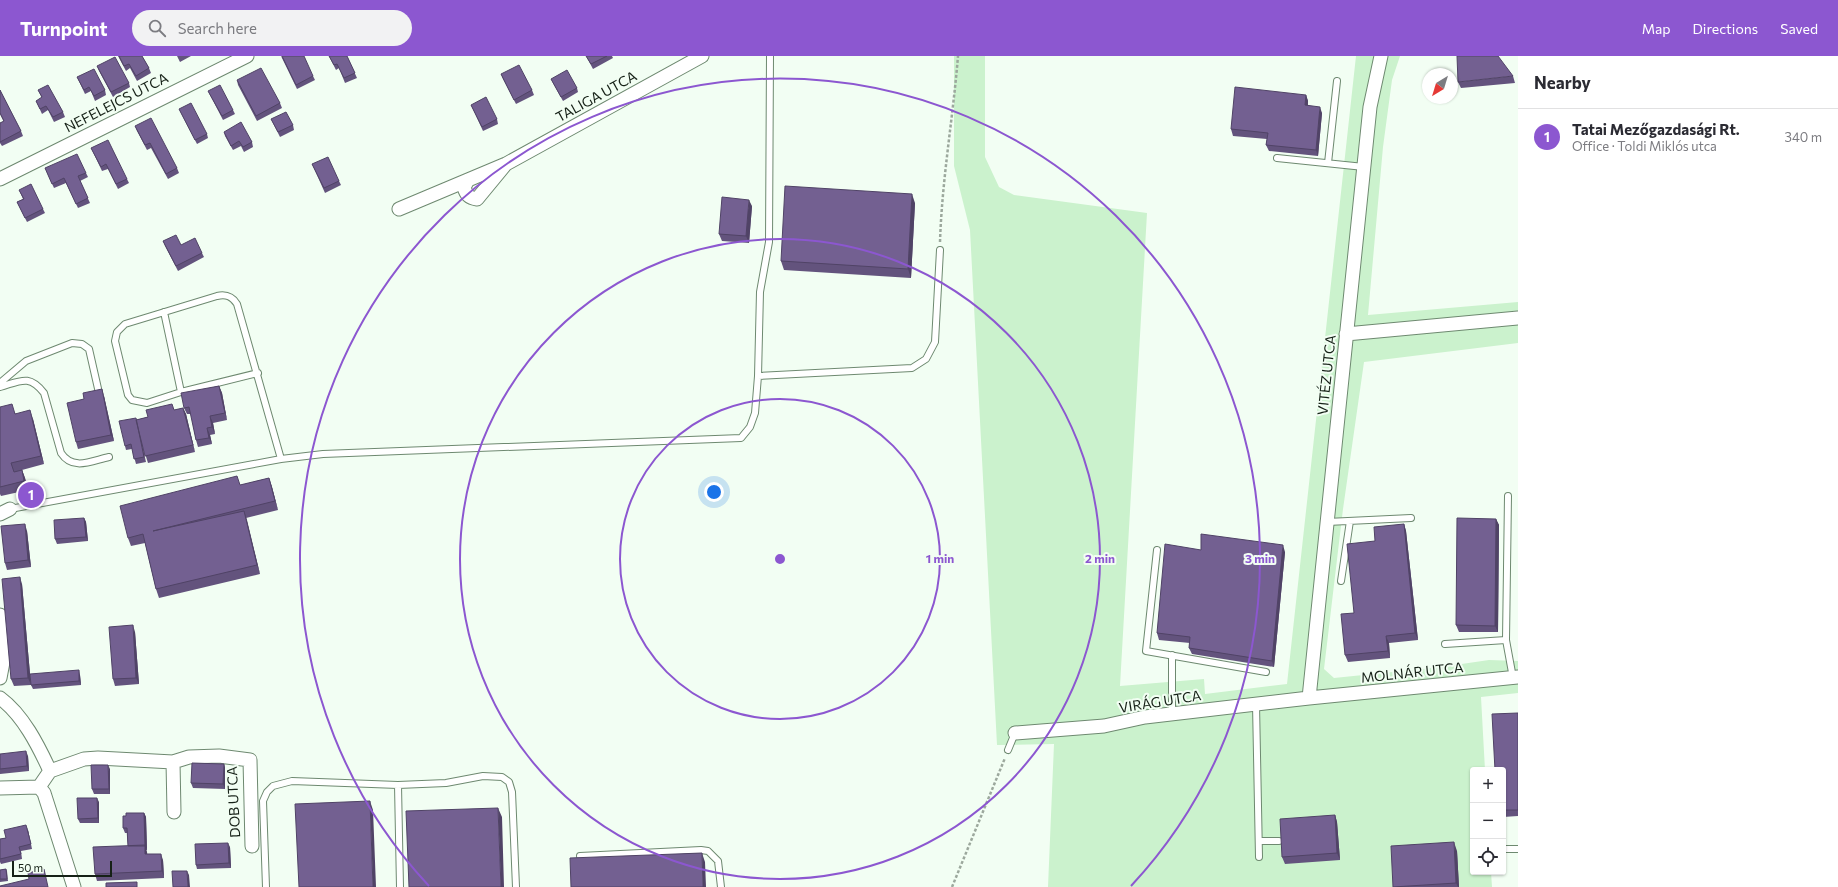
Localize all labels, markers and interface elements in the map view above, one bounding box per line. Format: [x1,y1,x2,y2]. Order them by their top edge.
search box [132,10,412,46]
text: Turnpoint [20,17,108,40]
icon: search [146,17,168,39]
text: Search here [178,19,257,37]
text: Map [1642,20,1671,37]
text: Directions [1693,20,1758,37]
text: Saved [1780,20,1818,37]
street label: TALIGA UTCA [553,67,640,125]
street label: NEFELEJCS UTCA [61,68,171,135]
north arrow [1422,68,1458,104]
text: Nearby [1534,72,1591,93]
text: Tatai Mezőgazdasági Rt. [1572,120,1740,138]
text: 1 [1544,129,1550,145]
text: 340 m [1784,129,1822,145]
text: Office · Toldi Miklós utca [1572,138,1717,154]
street label: VITÉZ UTCA [1313,334,1339,416]
pin: 1 [18,480,44,510]
your location [704,482,724,502]
text: 1 min [926,551,954,565]
text: 2 min [1085,551,1115,565]
text: 3 min [1245,551,1275,565]
centre of rings [773,552,787,566]
street label: MOLNÁR UTCA [1360,658,1464,686]
street label: VIRÁG UTCA [1118,686,1203,716]
street label: DOB UTCA [223,766,243,838]
map controls [1470,767,1506,875]
button: + [1470,767,1506,803]
button: − [1470,803,1506,839]
button: locate [1470,839,1506,875]
scale bar [12,859,112,878]
text: 50 m [18,861,43,874]

